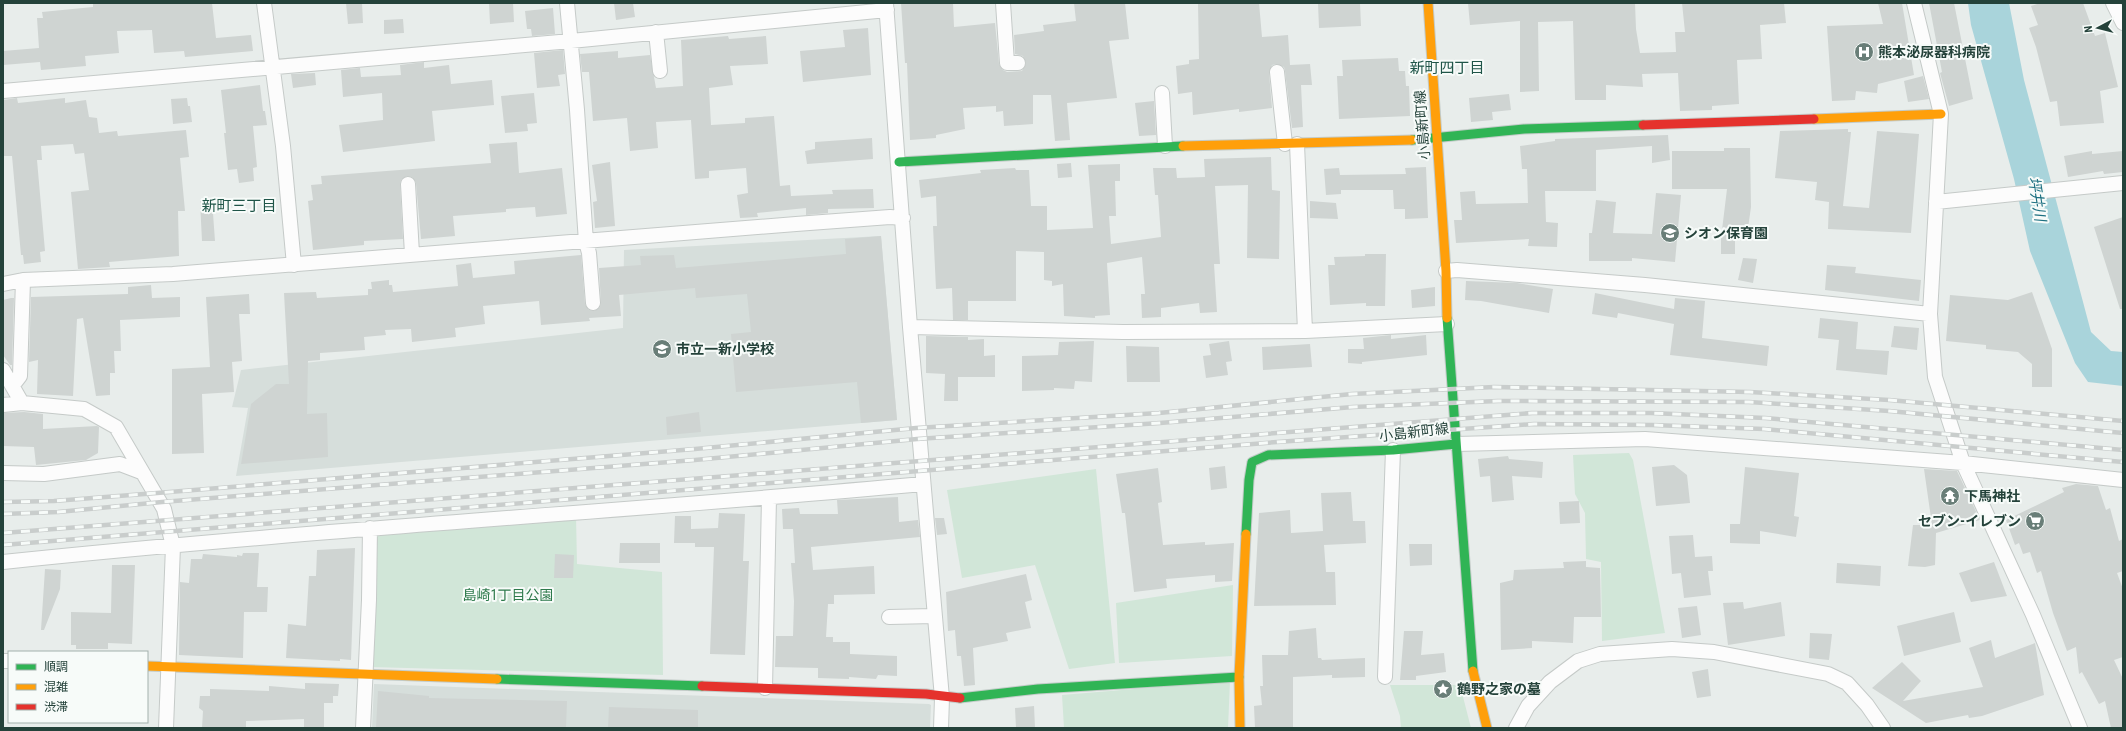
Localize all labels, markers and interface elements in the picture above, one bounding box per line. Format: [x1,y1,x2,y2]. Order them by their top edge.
north arrow [2078,8,2118,48]
text: N [2082,25,2095,33]
hospital icon: 熊本泌尿器科病院 [1853,41,1875,63]
place label: 熊本泌尿器科病院 [1878,44,1990,60]
district label: 新町四丁目 [1409,59,1485,77]
street label: 小島新町線 [1412,90,1432,160]
water label: 坪井川 [2025,175,2050,225]
district label: 新町三丁目 [201,197,277,215]
school or university icon: シオン保育園 [1659,222,1681,244]
place label: シオン保育園 [1684,225,1768,241]
school or university icon: 市立一新小学校 [651,338,673,360]
place label: 市立一新小学校 [676,341,774,357]
street label: 小島新町線 [1378,420,1450,444]
temple icon: 下馬神社 [1939,485,1961,507]
place label: 下馬神社 [1964,488,2020,504]
supermarket icon: セブン-イレブン [2024,510,2046,532]
place label: セブン-イレブン [1918,513,2021,529]
park label: 島崎1丁目公園 [463,587,553,603]
legend [8,651,148,723]
text: 順調 [44,660,68,674]
place icon: 鶴野之家の墓 [1432,678,1454,700]
text: 混雑 [44,680,68,694]
place label: 鶴野之家の墓 [1457,681,1541,697]
text: 渋滞 [44,700,68,714]

